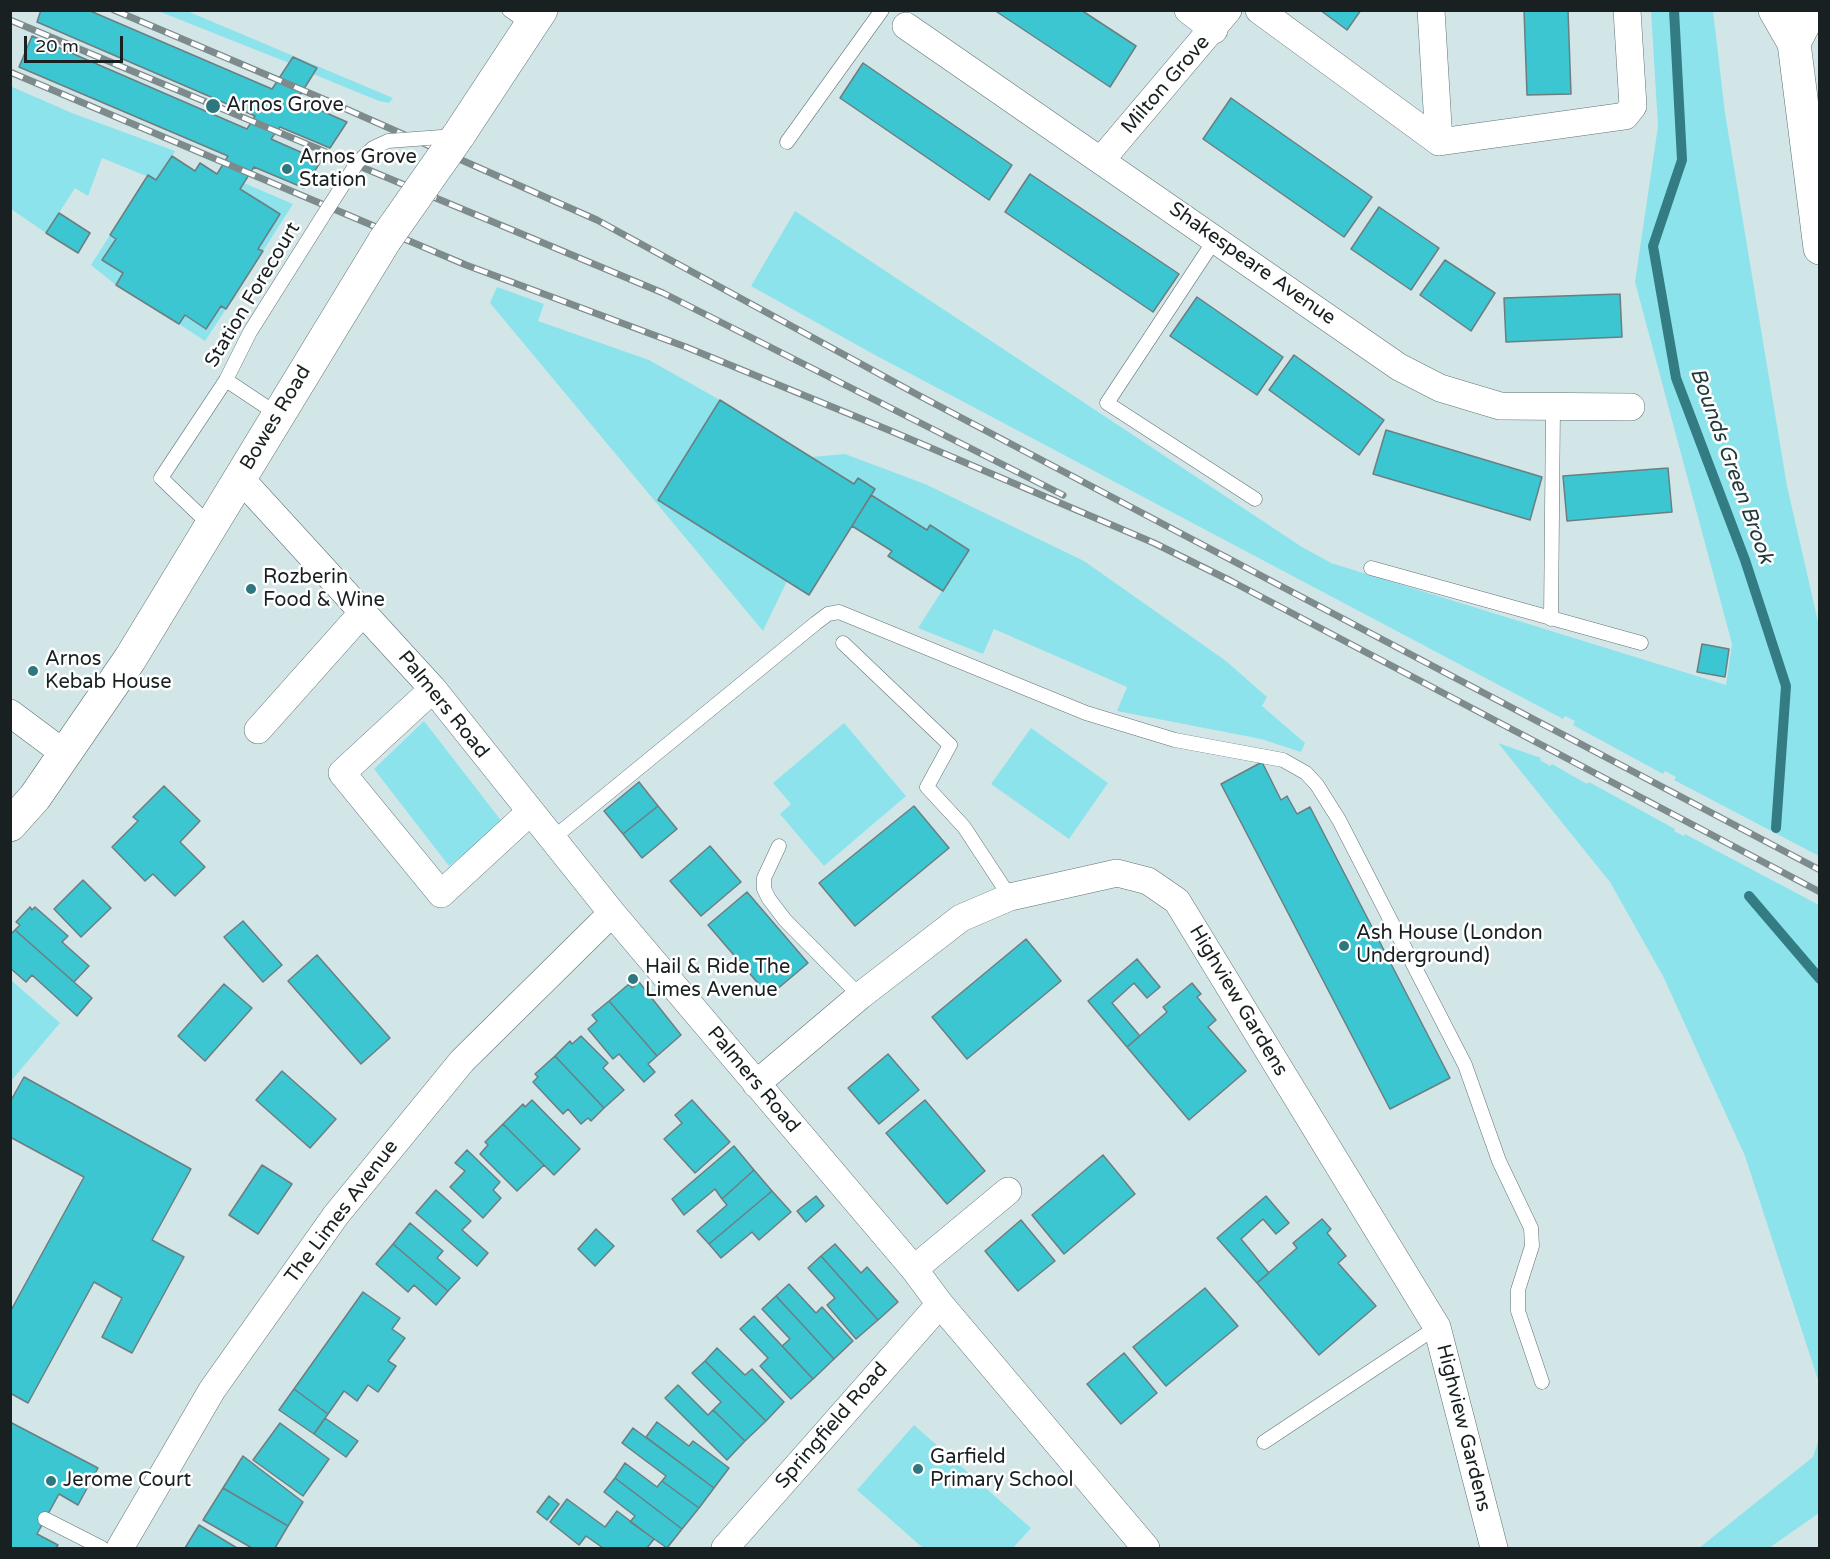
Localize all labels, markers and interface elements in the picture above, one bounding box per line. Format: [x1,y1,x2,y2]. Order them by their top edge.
scale bar [27,24,126,62]
street label: Milton Grove [1117,31,1215,139]
text: 20 m [35,35,79,57]
place label: Arnos Grove [226,94,344,118]
marker: Arnos Grove [204,97,222,115]
place label: Arnos Grove Station [299,146,417,193]
marker: Arnos Grove Station [280,162,294,176]
street label: Shakespeare Avenue [1164,197,1340,331]
street label: Station Forecourt [200,218,306,372]
street label: Bowes Road [235,361,317,475]
water label: Bounds Green Brook [1684,365,1778,567]
place label: Rozberin Food & Wine [263,566,385,613]
marker: Rozberin Food & Wine [244,582,258,596]
street label: Palmers Road [392,646,494,764]
place label: Arnos Kebab House [45,648,171,695]
marker: Arnos Kebab House [26,664,40,678]
street label: Highview Gardens [1183,921,1293,1081]
place label: Ash House (London Underground) [1356,922,1543,969]
marker: Ash House (London Underground) [1337,939,1351,953]
place label: Hail & Ride The Limes Avenue [645,956,790,1003]
marker: Hail & Ride The Limes Avenue [626,972,640,986]
street label: Palmers Road [702,1022,804,1138]
street label: The Limes Avenue [280,1136,404,1288]
street label: Highview Gardens [1431,1342,1495,1514]
street label: Springfield Road [771,1358,893,1494]
place label: Garfield Primary School [930,1446,1074,1493]
marker: Garfield Primary School [911,1462,925,1476]
place label: Jerome Court [63,1469,191,1493]
marker: Jerome Court [44,1474,58,1488]

